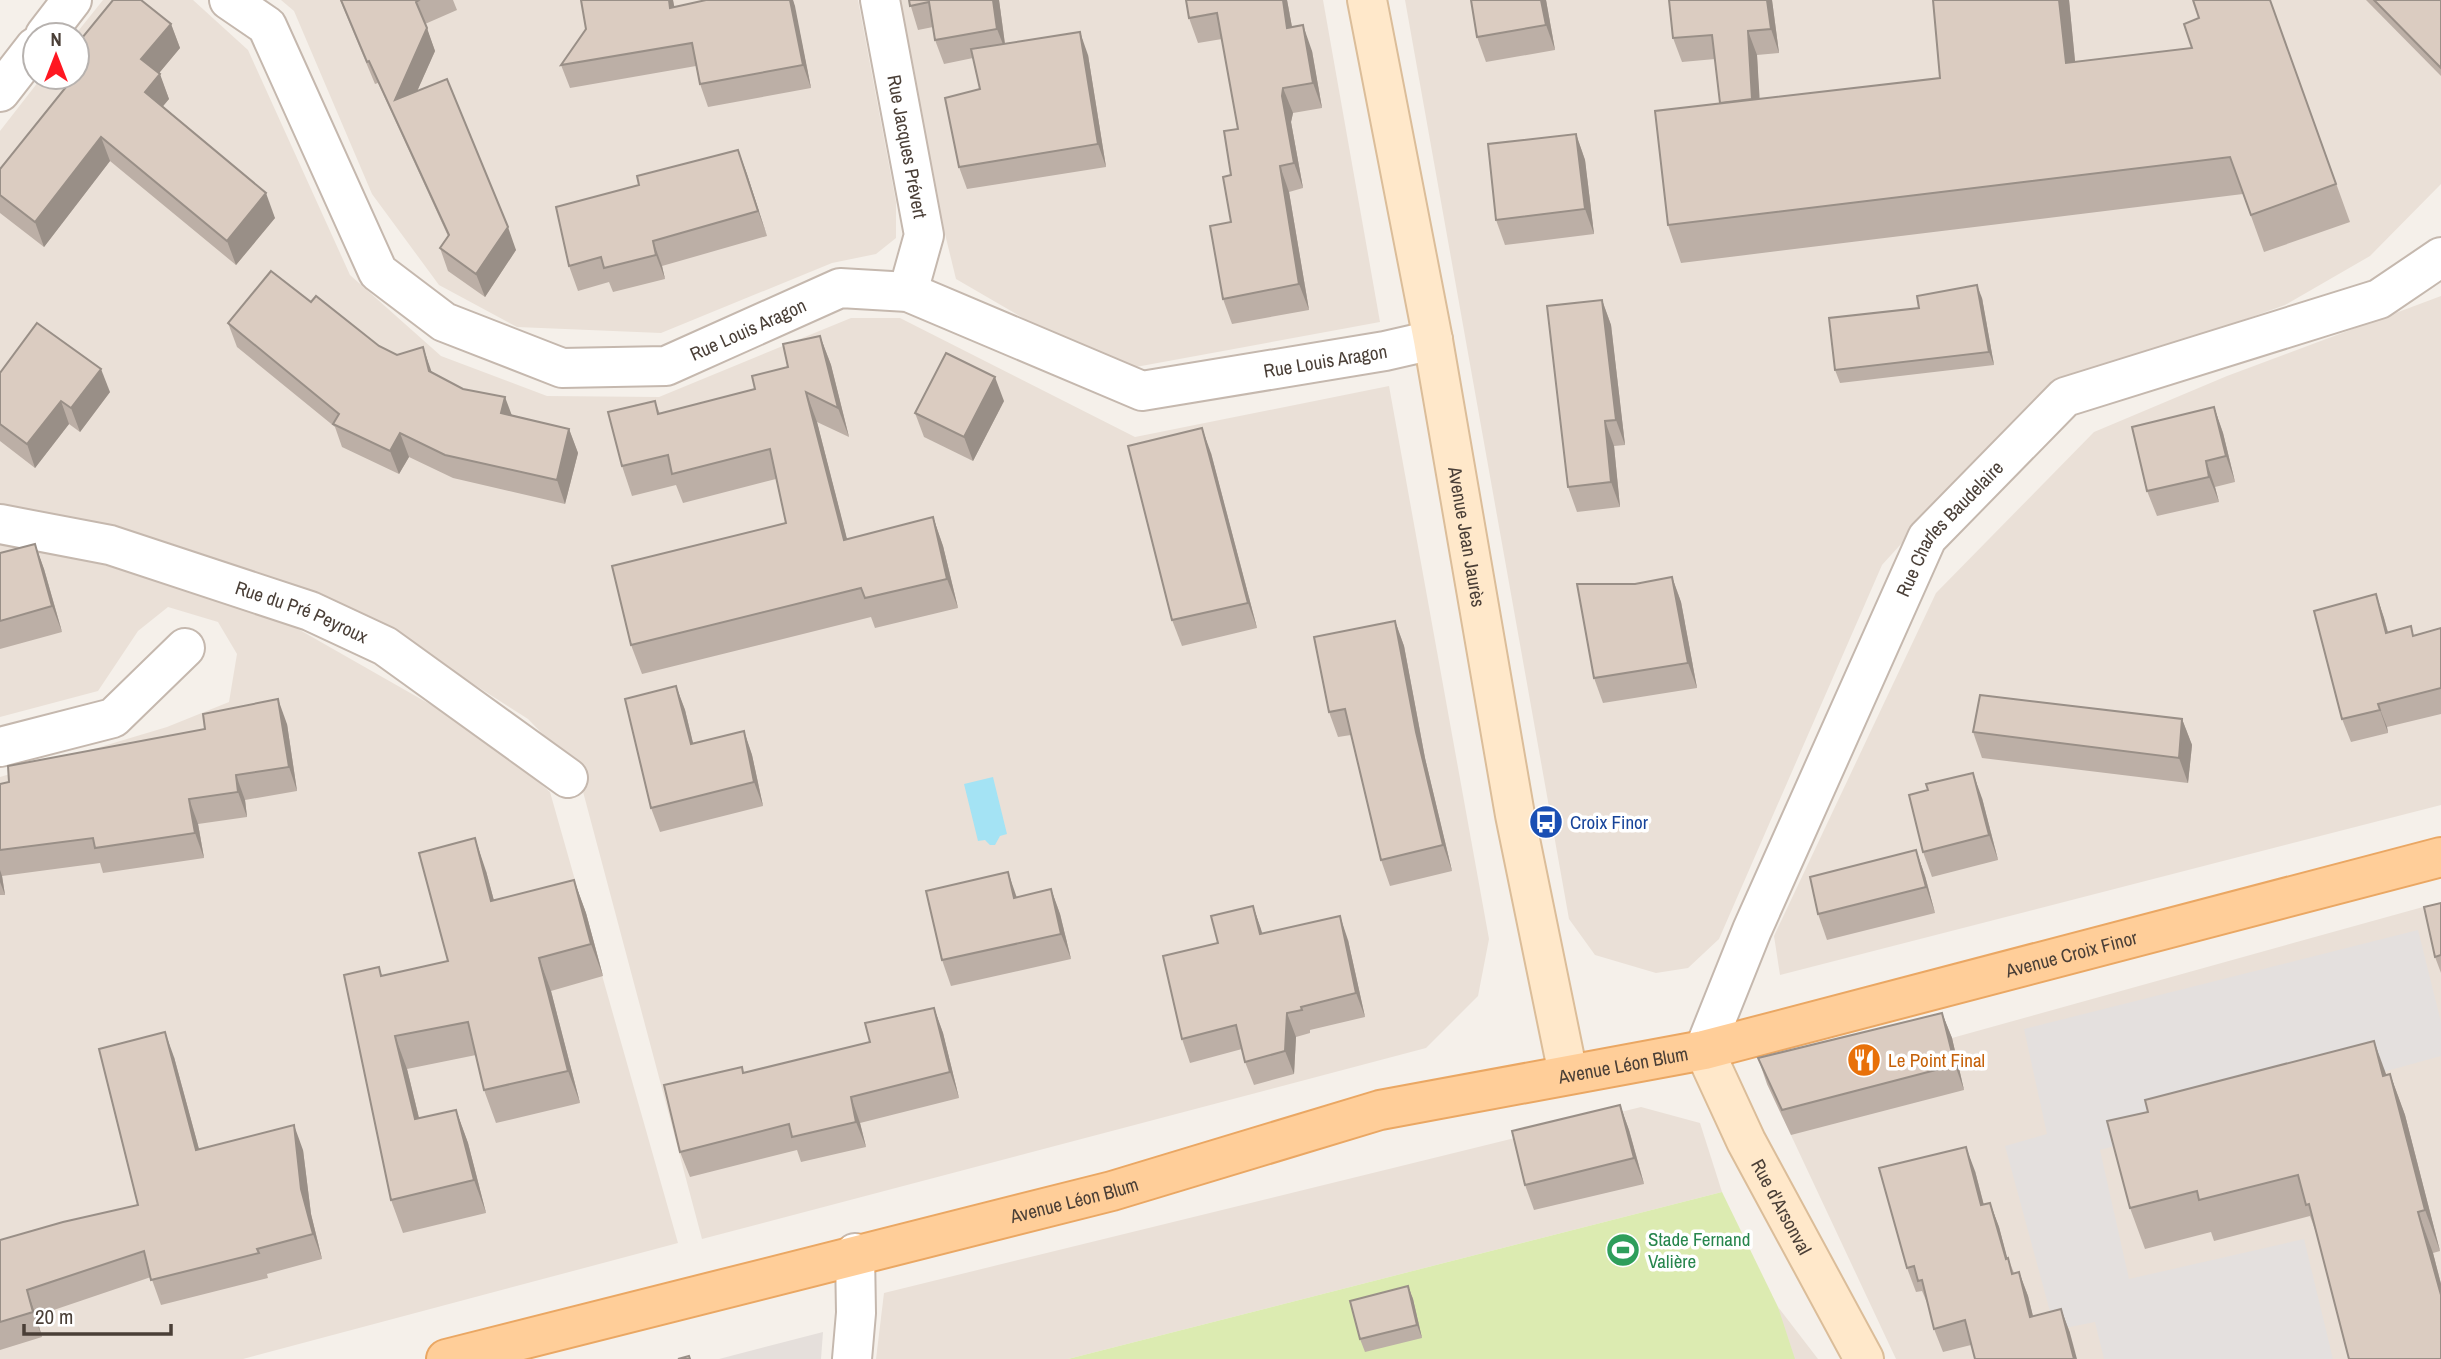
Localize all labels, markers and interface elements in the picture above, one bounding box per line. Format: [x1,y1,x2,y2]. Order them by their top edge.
north arrow [21,21,91,91]
text: N [50,26,62,52]
street label: Rue Jacques Prévert [881,72,934,221]
street label: Rue Louis Aragon [685,292,810,367]
street label: Rue Louis Aragon [1262,338,1389,384]
street label: Rue Charles Baudelaire [1890,455,2009,601]
street label: Avenue Jean Jaurès [1442,464,1492,609]
street label: Rue du Pré Peyroux [232,574,372,649]
bus stop icon: Croix Finor [1527,803,1565,841]
place label: Croix Finor [1570,809,1649,835]
street label: Avenue Croix Finor [2002,924,2141,984]
street label: Avenue Léon Blum [1555,1040,1690,1090]
restaurant icon: Le Point Final [1845,1041,1883,1079]
place label: Le Point Final [1888,1047,1985,1073]
street label: Rue d'Arsonval [1745,1154,1818,1259]
street label: Avenue Léon Blum [1006,1171,1142,1229]
place label: Stade Fernand Valière [1648,1226,1750,1274]
sports icon: Stade Fernand Valière [1604,1231,1642,1269]
scale bar [24,1292,172,1336]
text: 20 m [35,1302,73,1331]

